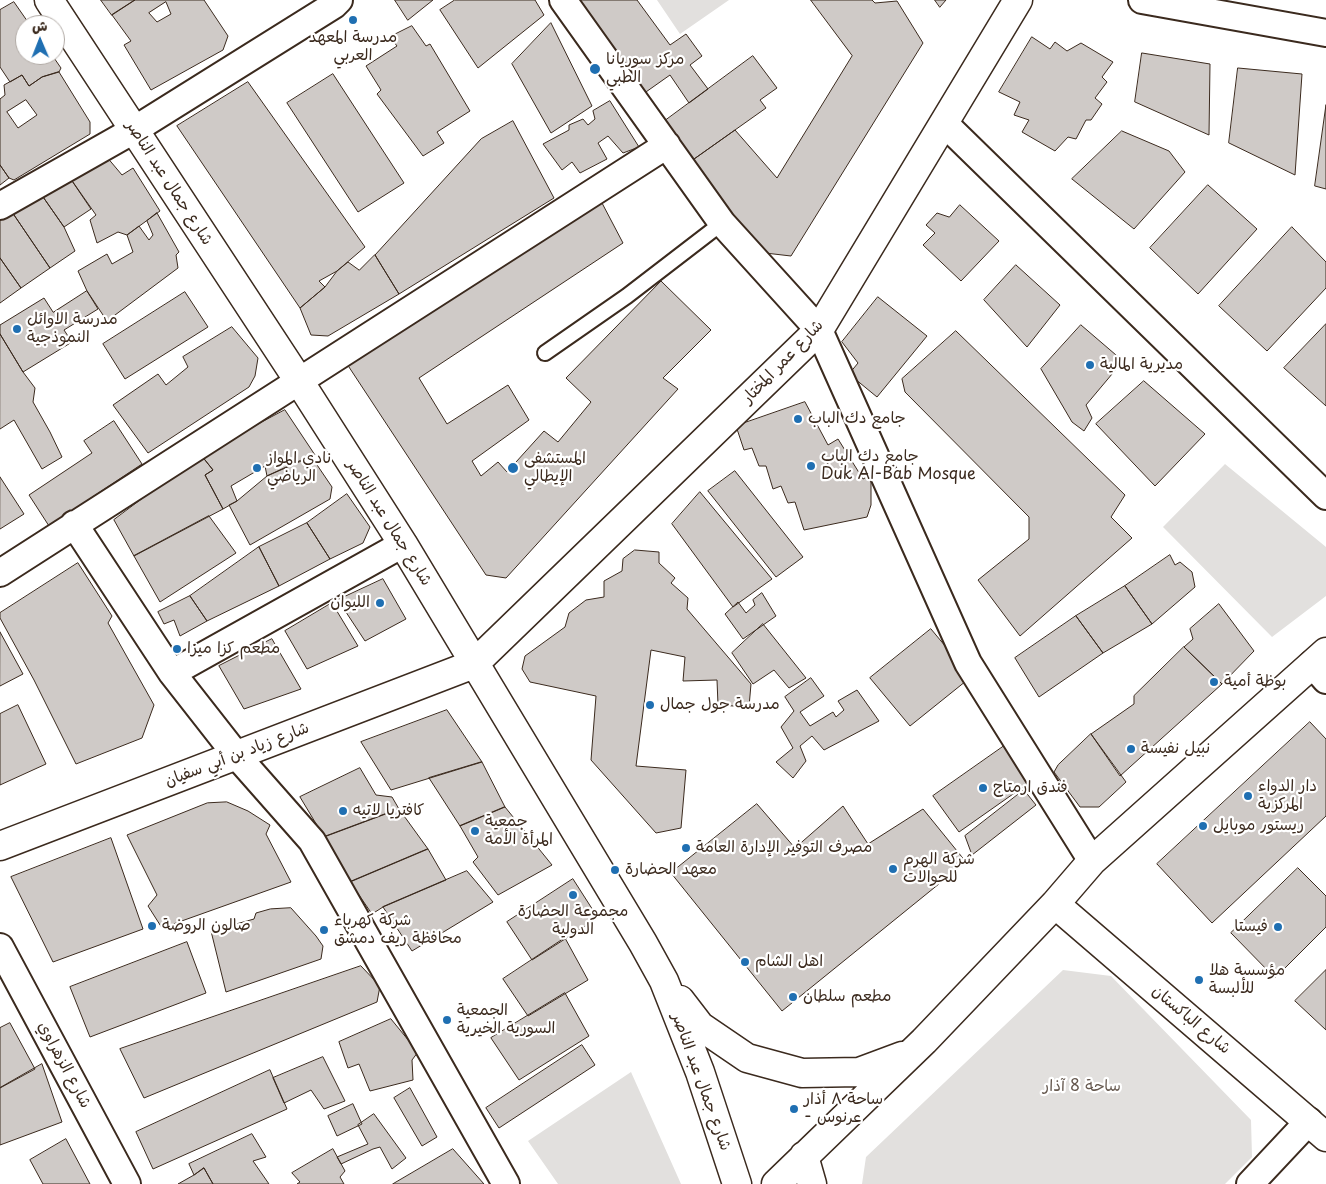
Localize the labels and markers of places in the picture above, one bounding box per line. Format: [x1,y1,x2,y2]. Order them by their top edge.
marker: مدرسة المعهد العربي [347,14,359,26]
place label: مدرسة المعهد العربي [309,28,397,66]
place label: مركز سوريانا الطبي [606,50,684,88]
marker: مركز سوريانا الطبي [588,62,602,76]
place label: مدرسة الاوائل النموذجية [27,310,118,348]
marker: مدرسة الاوائل النموذجية [11,323,23,335]
place label: مديرية المالية [1100,355,1183,375]
marker: مديرية المالية [1084,359,1096,371]
place label: جامع دك الباب [808,409,906,429]
marker: جامع دك الباب [792,413,804,425]
place label: جامع دك الباب Duk Al-Bab Mosque [821,447,976,485]
place label: نادي المواز الرياضي [267,449,331,487]
place label: المستشفى الإيطالي [524,449,586,487]
marker: جامع دك الباب Duk Al-Bab Mosque [805,460,817,472]
marker: المستشفى الإيطالي [506,461,520,475]
marker: نادي المواز الرياضي [251,462,263,474]
place label: الليوان [330,593,370,613]
marker: الليوان [374,597,386,609]
place label: مطعم كزا ميزا [187,639,280,659]
marker: مطعم كزا ميزا [171,643,183,655]
place label: بوظة أمية [1224,672,1286,692]
marker: بوظة أمية [1208,676,1220,688]
place label: مدرسة جول جمال [660,695,780,715]
marker: مدرسة جول جمال [644,699,656,711]
place label: نبيل نفيسة [1141,739,1210,759]
marker: نبيل نفيسة [1125,743,1137,755]
place label: دار الدواء المركزية [1258,777,1317,815]
place label: فندق ارمتاج [993,778,1068,798]
marker: فندق ارمتاج [977,782,989,794]
marker: دار الدواء المركزية [1242,790,1254,802]
place label: كافتريا لاتيه [353,801,424,821]
marker: كافتريا لاتيه [337,805,349,817]
place label: جمعية المرأة الأمة [485,812,553,850]
place label: ريستور موبايل [1213,816,1304,836]
marker: ريستور موبايل [1197,820,1209,832]
marker: جمعية المرأة الأمة [469,825,481,837]
place label: مصرف التوفير الإدارة العامة [696,838,872,858]
marker: مصرف التوفير الإدارة العامة [680,842,692,854]
place label: شركة الهرم للحوالات [903,850,975,888]
place label: معهد الحضارة [625,860,717,880]
marker: شركة الهرم للحوالات [887,863,899,875]
marker: معهد الحضارة [609,864,621,876]
marker: مجموعة الحضارة الدولية [567,889,579,901]
place label: مجموعة الحضارة الدولية [518,902,628,940]
place label: شركة كهرباء محافظة ريف دمشق [334,911,462,949]
place label: صالون الروضة [162,916,251,936]
place label: فيستا [1234,917,1268,937]
marker: صالون الروضة [146,920,158,932]
marker: فيستا [1272,921,1284,933]
marker: شركة كهرباء محافظة ريف دمشق [318,924,330,936]
place label: اهل الشام [755,952,823,972]
marker: اهل الشام [739,956,751,968]
place label: مؤسسة هلا للألبسة [1209,961,1285,999]
marker: مؤسسة هلا للألبسة [1193,974,1205,986]
place label: مطعم سلطان [803,987,891,1007]
marker: مطعم سلطان [787,991,799,1003]
place label: الجمعية السورية الخيرية [457,1001,556,1039]
marker: الجمعية السورية الخيرية [441,1014,453,1026]
place label: ساحة ٨ أذار - عرنوس [804,1090,883,1128]
marker: ساحة ٨ أذار - عرنوس [788,1103,800,1115]

